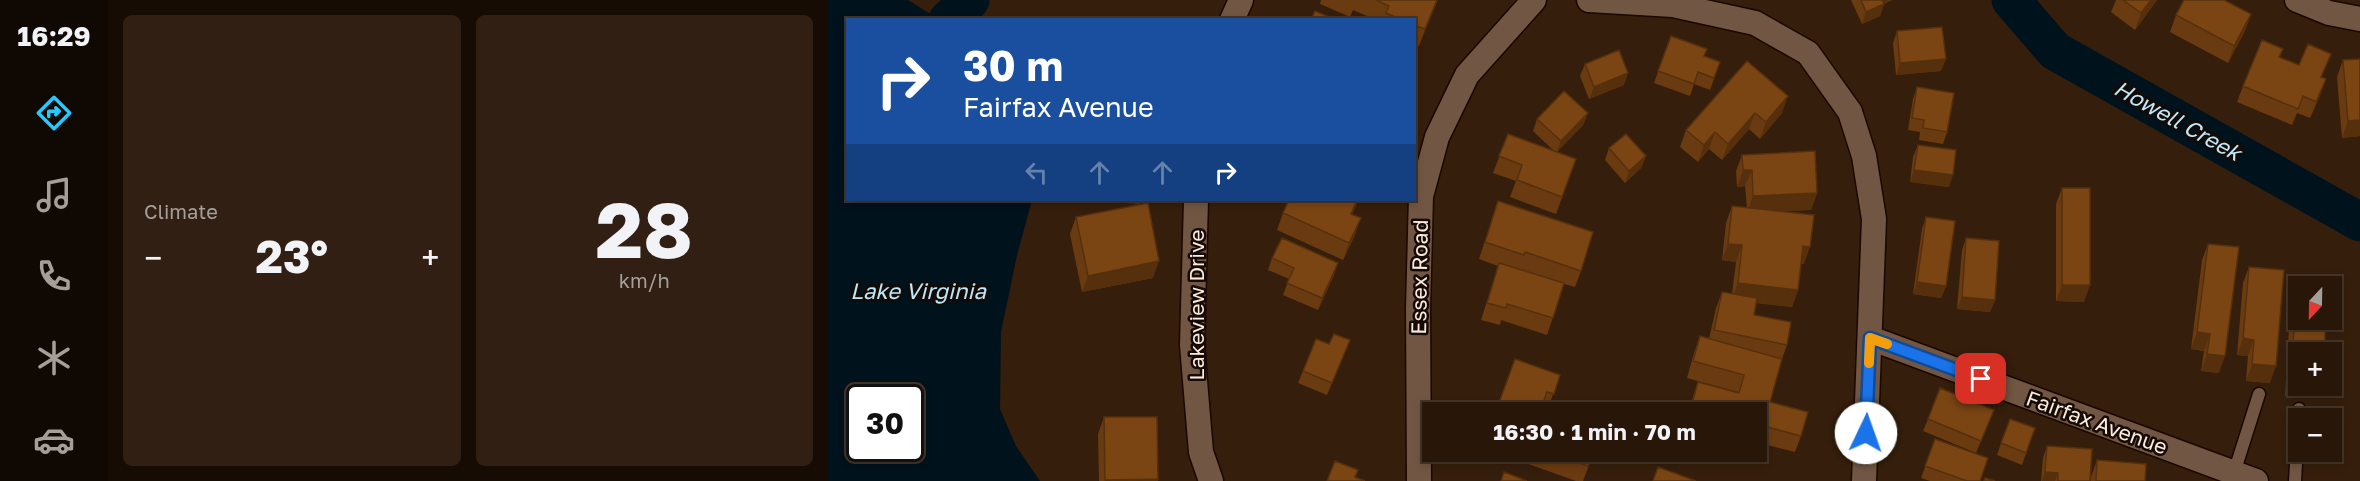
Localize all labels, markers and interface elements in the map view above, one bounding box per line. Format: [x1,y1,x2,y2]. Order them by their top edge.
text: 16:29 [17,20,91,52]
text: 30 m [963,40,1063,90]
icon: right [864,42,942,120]
water label: Howell Creek [2110,74,2248,167]
text: Fairfax Avenue [963,91,1154,123]
icon: directions [33,92,75,134]
icon: left [1020,156,1053,189]
icon: ahead [1083,156,1116,189]
icon: ahead [1146,156,1179,189]
icon: right [1209,156,1242,189]
icon: music [33,174,75,216]
text: 28 [595,182,693,275]
text: Climate [144,199,218,223]
street label: Essex Road [1405,219,1433,335]
text: 23° [256,229,328,283]
street label: Lakeview Drive [1183,230,1209,380]
text: − [144,238,162,277]
text: + [421,238,439,277]
icon: phone [33,255,75,297]
text: km/h [619,268,670,292]
north arrow [2288,276,2342,330]
map controls [2288,276,2342,462]
water label: Lake Virginia [850,277,987,304]
icon: climate [33,337,75,379]
button: + [2288,342,2342,396]
pin [1955,353,2006,404]
icon: arrive [1964,362,1997,395]
speed limit sign: 30 [846,384,924,462]
street label: Fairfax Avenue [2023,384,2171,460]
position arrow [1834,401,1898,465]
button: − [2288,408,2342,462]
text: 16:30 · 1 min · 70 m [1493,418,1696,445]
icon: car [33,419,75,461]

